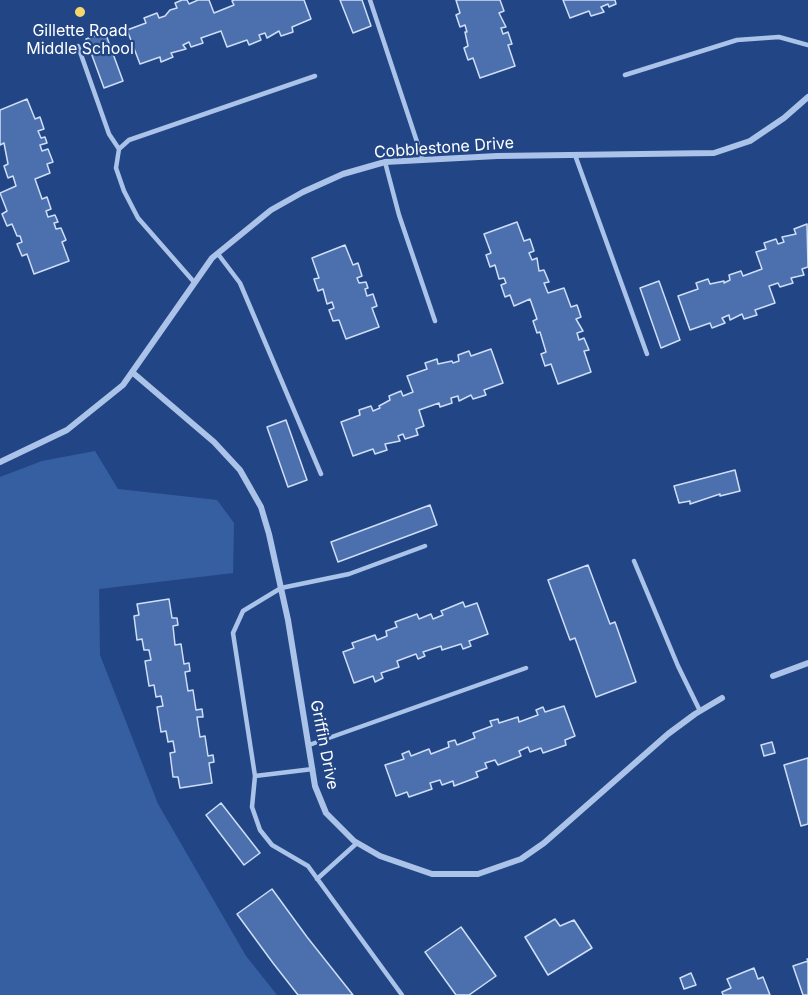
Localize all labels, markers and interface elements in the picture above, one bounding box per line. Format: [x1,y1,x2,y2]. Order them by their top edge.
marker: Gillette Road Middle School [73,5,87,19]
place label: Gillette Road Middle School [26,21,134,59]
street label: Cobblestone Drive [373,134,515,162]
street label: Griffin Drive [306,699,342,791]

